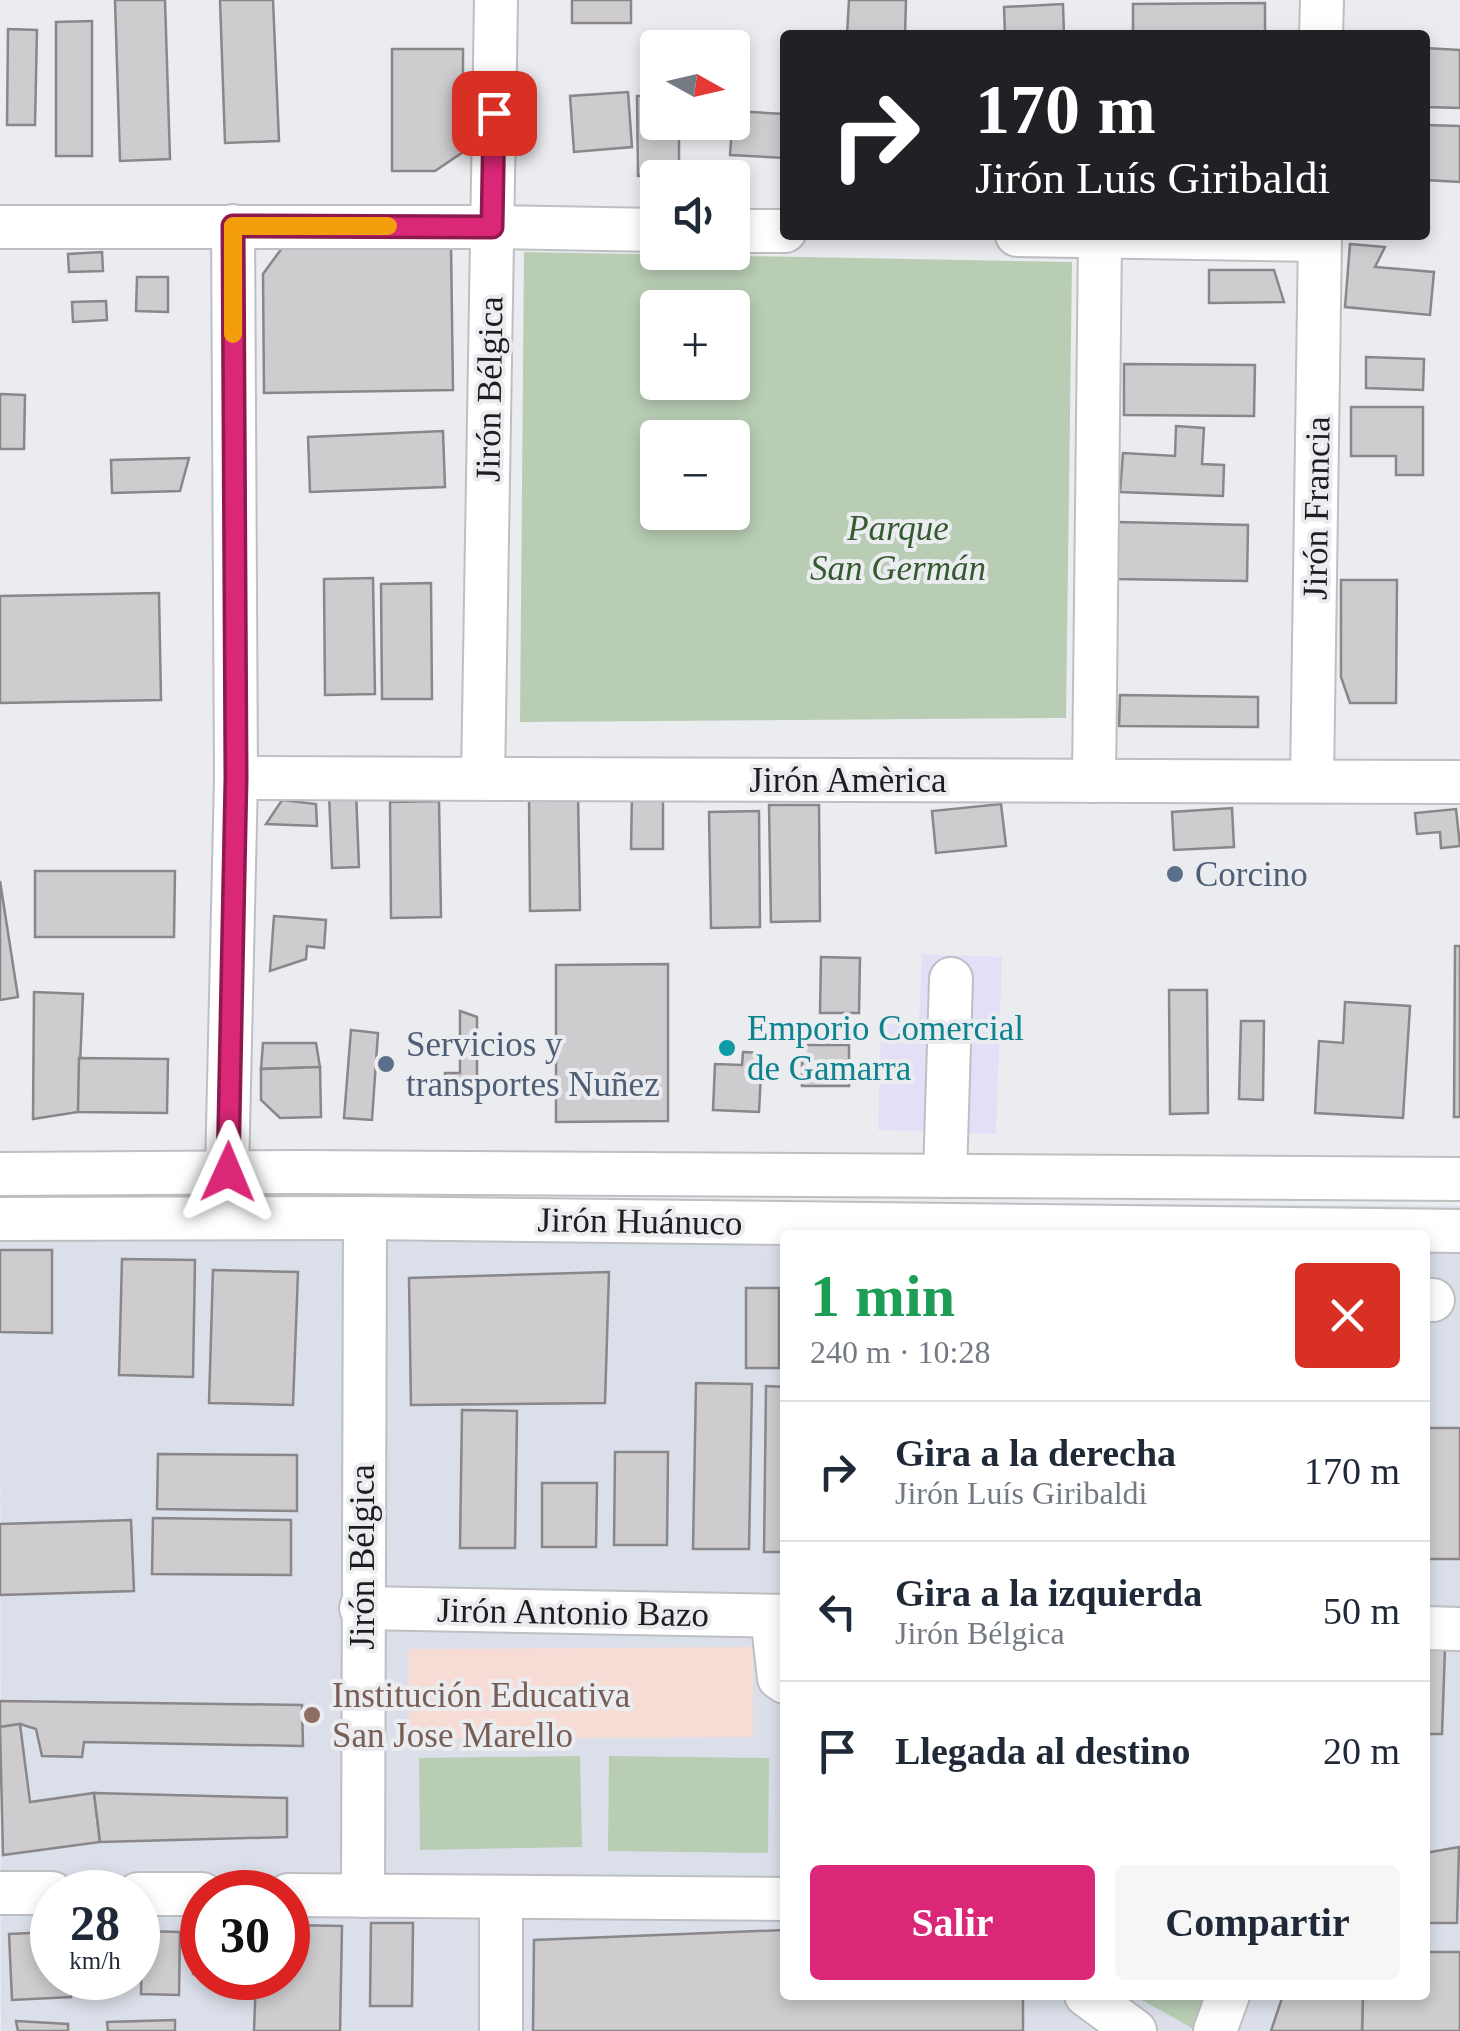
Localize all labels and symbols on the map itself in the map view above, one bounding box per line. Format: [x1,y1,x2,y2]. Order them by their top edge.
north arrow [640,30,750,140]
pin [452,71,537,156]
street label: Jirón Bélgica [468,295,511,482]
street label: Jirón Francia [1295,415,1338,600]
park label: Parque San Germán [810,509,986,588]
street label: Jirón Amèrica [749,761,947,800]
place label: Corcino [1195,855,1308,894]
marker: Corcino [1164,863,1186,885]
place label: Emporio Comercial de Gamarra [747,1009,1024,1088]
place label: Servicios y transportes Nuñez [406,1025,660,1104]
marker: Emporio Comercial de Gamarra [716,1037,738,1059]
marker: Servicios y transportes Nuñez [375,1053,397,1075]
position arrow [176,1120,280,1224]
street label: Jirón Huánuco [537,1200,743,1243]
street label: Jirón Bélgica [343,1464,382,1650]
street label: Jirón Antonio Bazo [437,1591,709,1634]
place label: Institución Educativa San Jose Marello [332,1676,631,1755]
marker: Institución Educativa San Jose Marello [301,1704,323,1726]
speed limit sign: 30 [180,1870,310,2000]

